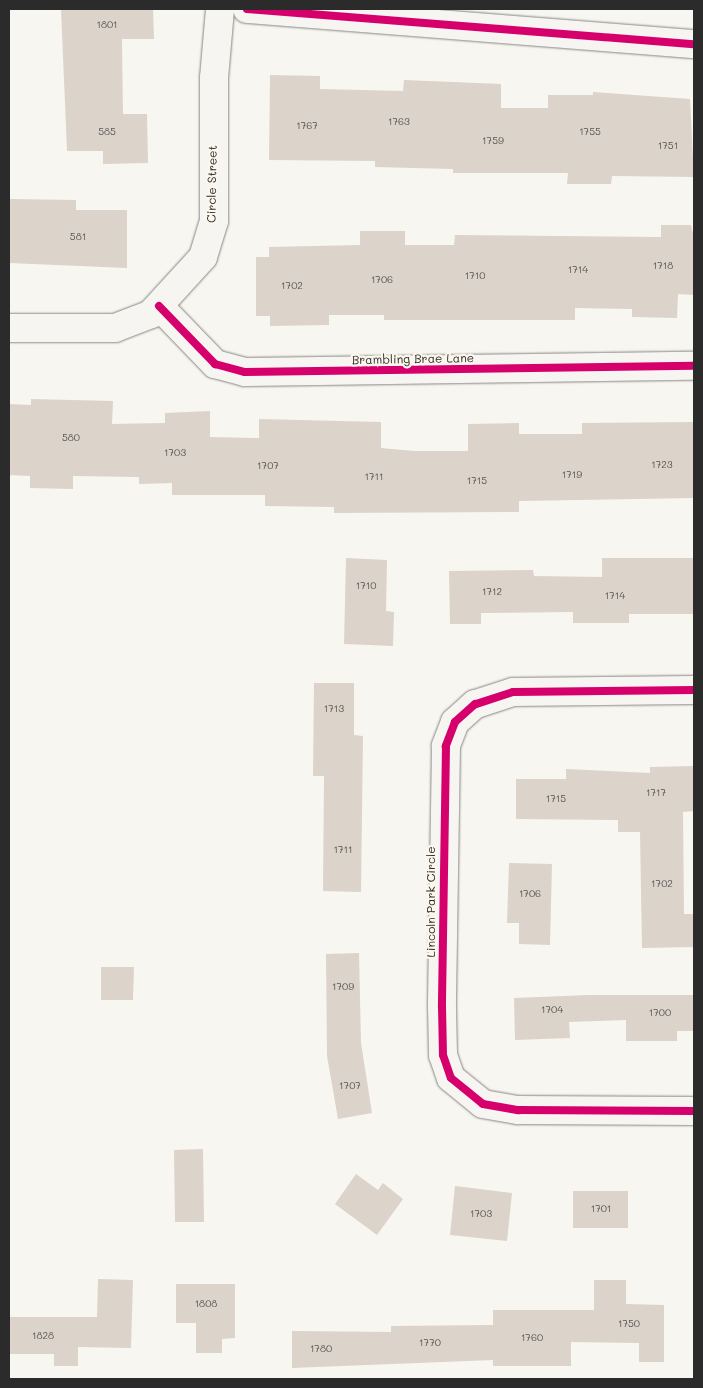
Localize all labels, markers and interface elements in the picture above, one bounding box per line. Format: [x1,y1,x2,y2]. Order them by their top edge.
house number: 1801 [96,19,118,31]
house number: 1763 [388,116,410,128]
house number: 1767 [296,120,318,132]
house number: 585 [98,126,116,138]
house number: 1755 [579,126,601,138]
house number: 1759 [482,135,504,147]
house number: 1751 [658,140,678,152]
street label: Circle Street [204,145,220,223]
house number: 581 [70,231,86,243]
house number: 1718 [653,260,673,272]
house number: 1714 [568,264,588,276]
house number: 1710 [465,270,485,282]
house number: 1706 [371,274,393,286]
house number: 1702 [281,280,303,292]
street label: Brambling Brae Lane [352,351,474,367]
house number: 580 [62,432,80,444]
house number: 1703 [164,447,186,459]
house number: 1723 [651,459,673,471]
house number: 1707 [257,460,279,472]
house number: 1719 [562,469,582,481]
house number: 1711 [365,471,383,483]
house number: 1715 [467,475,487,487]
house number: 1710 [356,580,376,592]
house number: 1712 [482,586,502,598]
house number: 1714 [605,590,625,602]
house number: 1713 [324,703,344,715]
house number: 1717 [646,787,666,799]
house number: 1715 [546,793,566,805]
house number: 1711 [334,844,352,856]
street label: Lincoln Park Circle [424,846,438,958]
house number: 1702 [651,878,673,890]
house number: 1706 [519,888,541,900]
house number: 1709 [332,981,354,993]
house number: 1704 [541,1004,563,1016]
house number: 1700 [649,1007,671,1019]
house number: 1707 [339,1080,361,1092]
house number: 1701 [591,1203,611,1215]
house number: 1703 [470,1208,492,1220]
house number: 1808 [195,1298,217,1310]
house number: 1750 [618,1318,640,1330]
house number: 1828 [32,1330,54,1342]
house number: 1760 [521,1332,543,1344]
house number: 1770 [419,1337,441,1349]
house number: 1780 [310,1343,332,1355]

